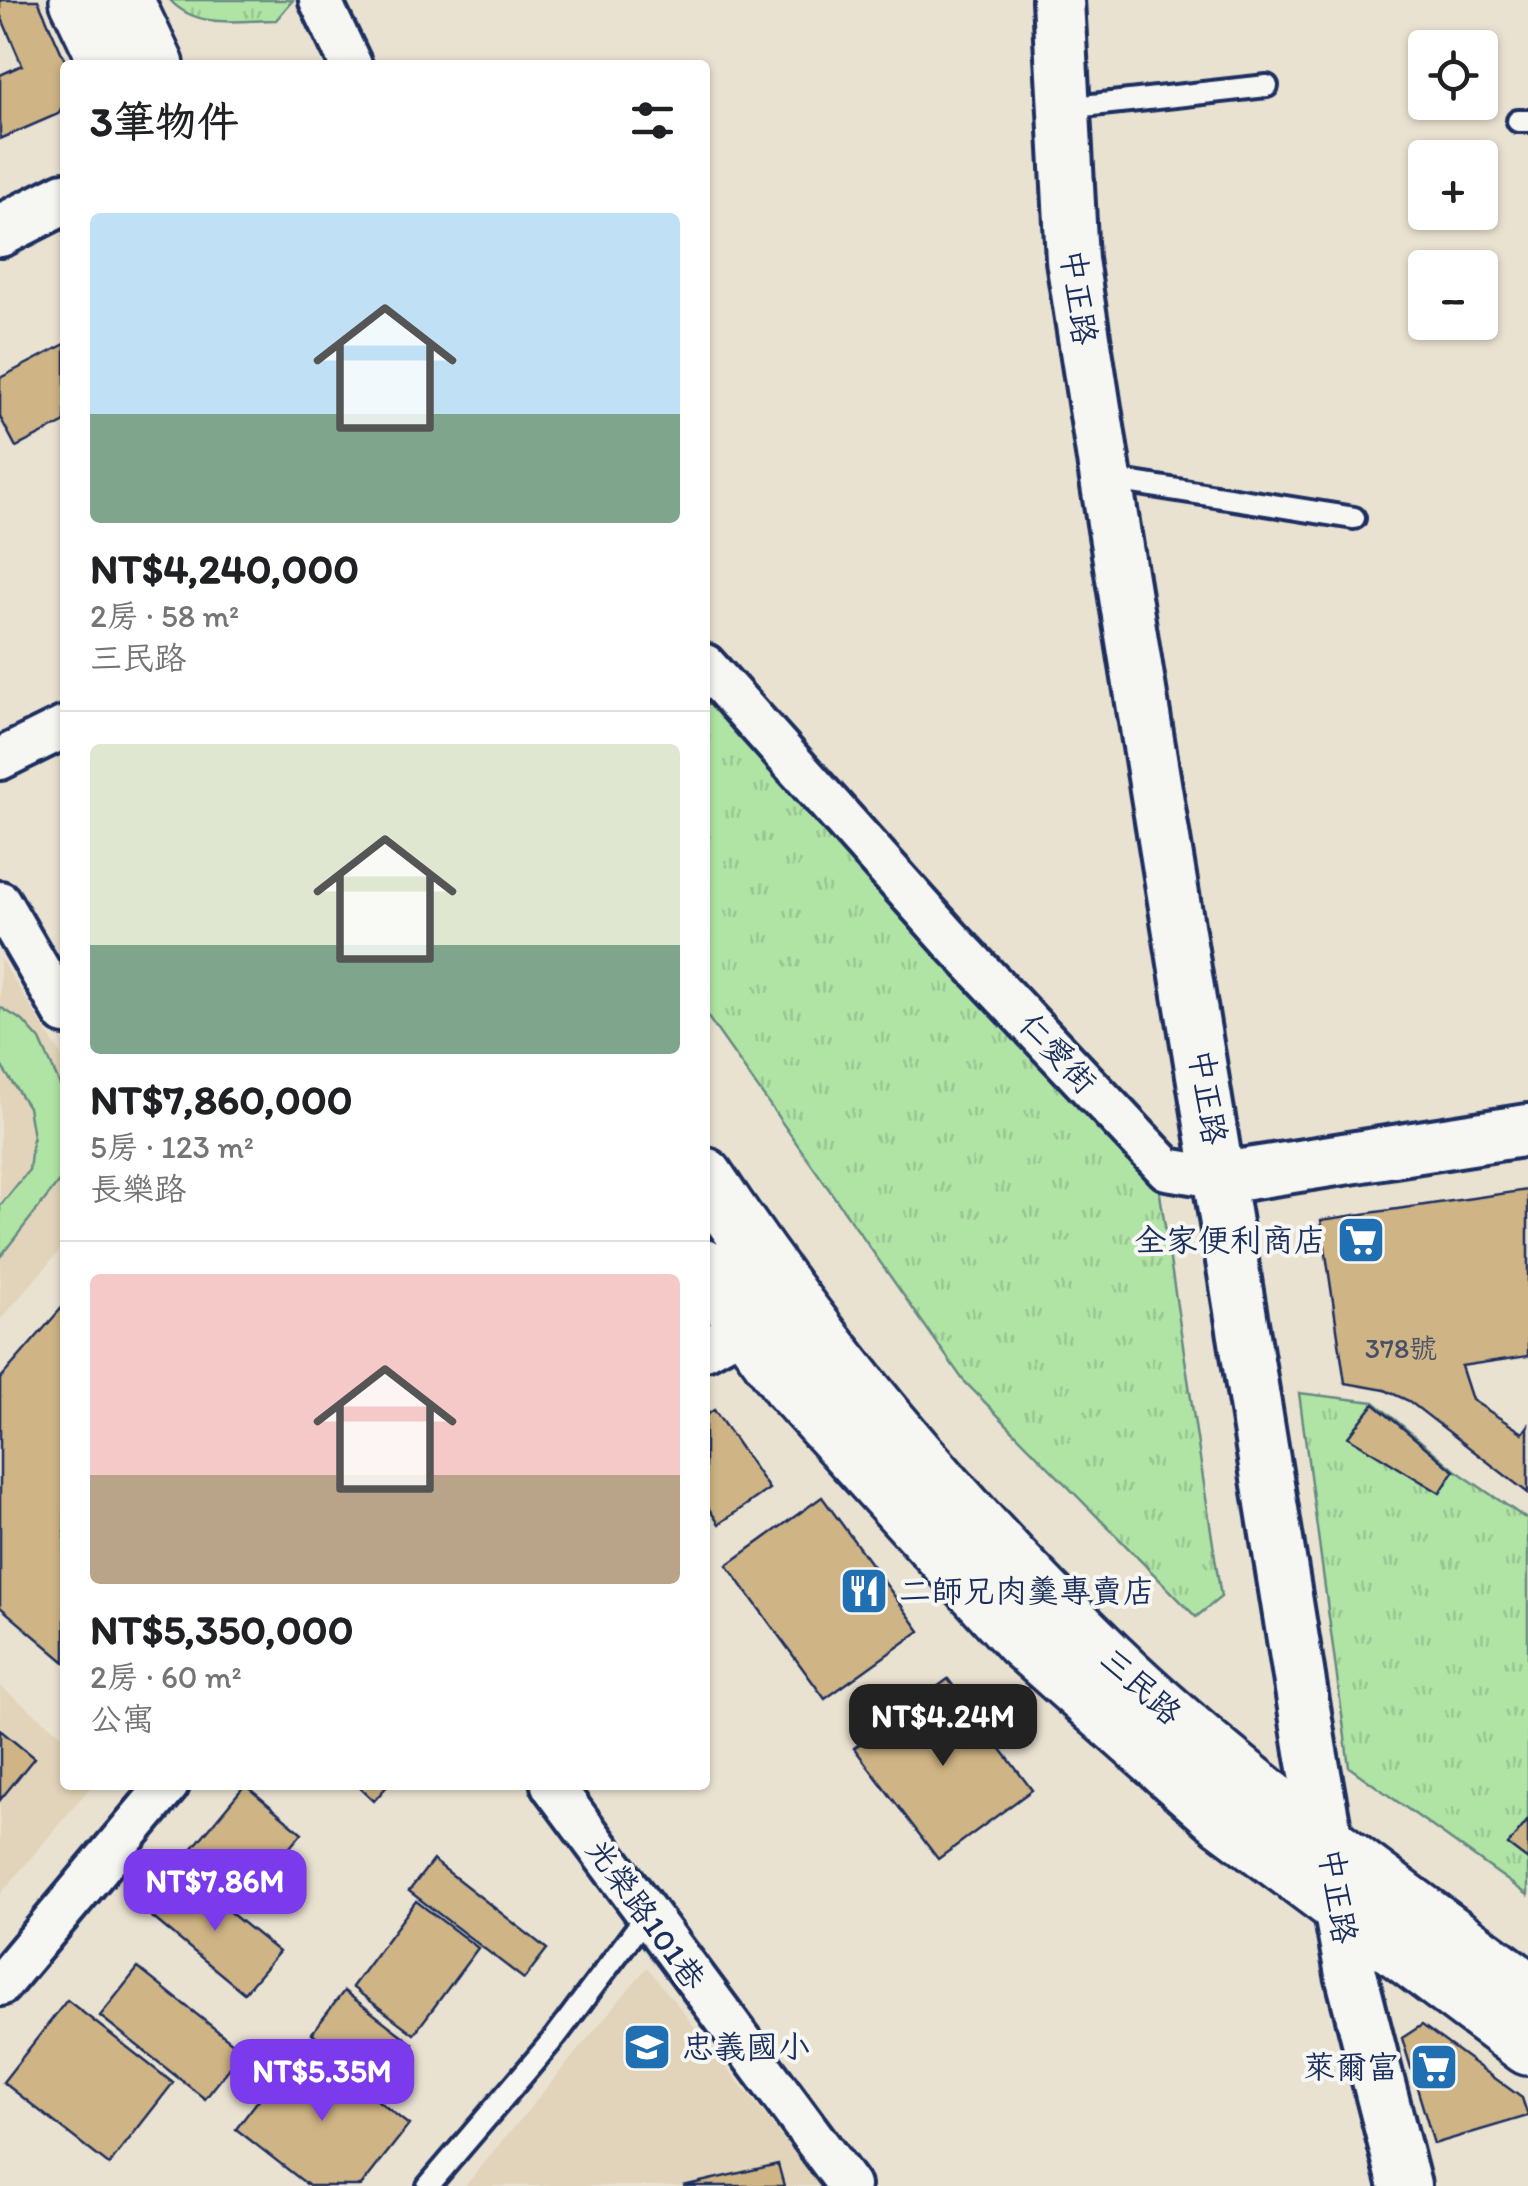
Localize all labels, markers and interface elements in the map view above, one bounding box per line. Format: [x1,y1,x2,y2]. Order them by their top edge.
map controls [1408,30,1498,340]
button: locate [1408,30,1498,120]
icon: filters [625,93,680,148]
text: 3筆物件 [90,96,239,147]
button: + [1408,140,1498,230]
street label: 中正路 [1054,247,1104,347]
button: − [1408,250,1498,340]
icon: home [295,278,475,458]
text: NT$4,240,000 [90,543,359,594]
text: 2房 · 58 m² [90,597,239,635]
text: 三民路 [90,639,186,677]
icon: home [295,809,475,989]
street label: 仁愛街 [1011,1005,1105,1101]
street label: 中正路 [1182,1047,1234,1147]
text: NT$7,860,000 [90,1074,353,1125]
text: 5房 · 123 m² [90,1128,254,1166]
text: 長樂路 [90,1170,186,1208]
supermarket icon: 全家便利商店 [1335,1214,1387,1266]
place label: 全家便利商店 [1134,1221,1326,1259]
house number: 378號 [1365,1331,1437,1365]
icon: home [295,1339,475,1519]
restaurant icon: 二師兄肉羹專賣店 [838,1565,890,1617]
place label: 二師兄肉羹專賣店 [899,1572,1155,1610]
text: NT$5,350,000 [90,1604,354,1655]
street label: 三民路 [1093,1640,1189,1732]
text: 2房 · 60 m² [90,1658,242,1696]
pin: NT$4.24M [840,1684,1046,1769]
text: NT$4.24M [871,1697,1015,1735]
text: 公寓 [90,1700,154,1738]
street label: 光榮路101巷 [578,1831,714,1997]
street label: 中正路 [1312,1846,1364,1946]
pin: NT$7.86M [112,1849,318,1934]
text: NT$7.86M [146,1862,284,1900]
school or university icon: 忠義國小 [621,2021,673,2073]
place label: 忠義國小 [682,2028,810,2066]
pin: NT$5.35M [219,2039,425,2124]
supermarket icon: 萊爾富 [1408,2041,1460,2093]
place label: 萊爾富 [1303,2048,1399,2086]
text: NT$5.35M [252,2052,392,2090]

